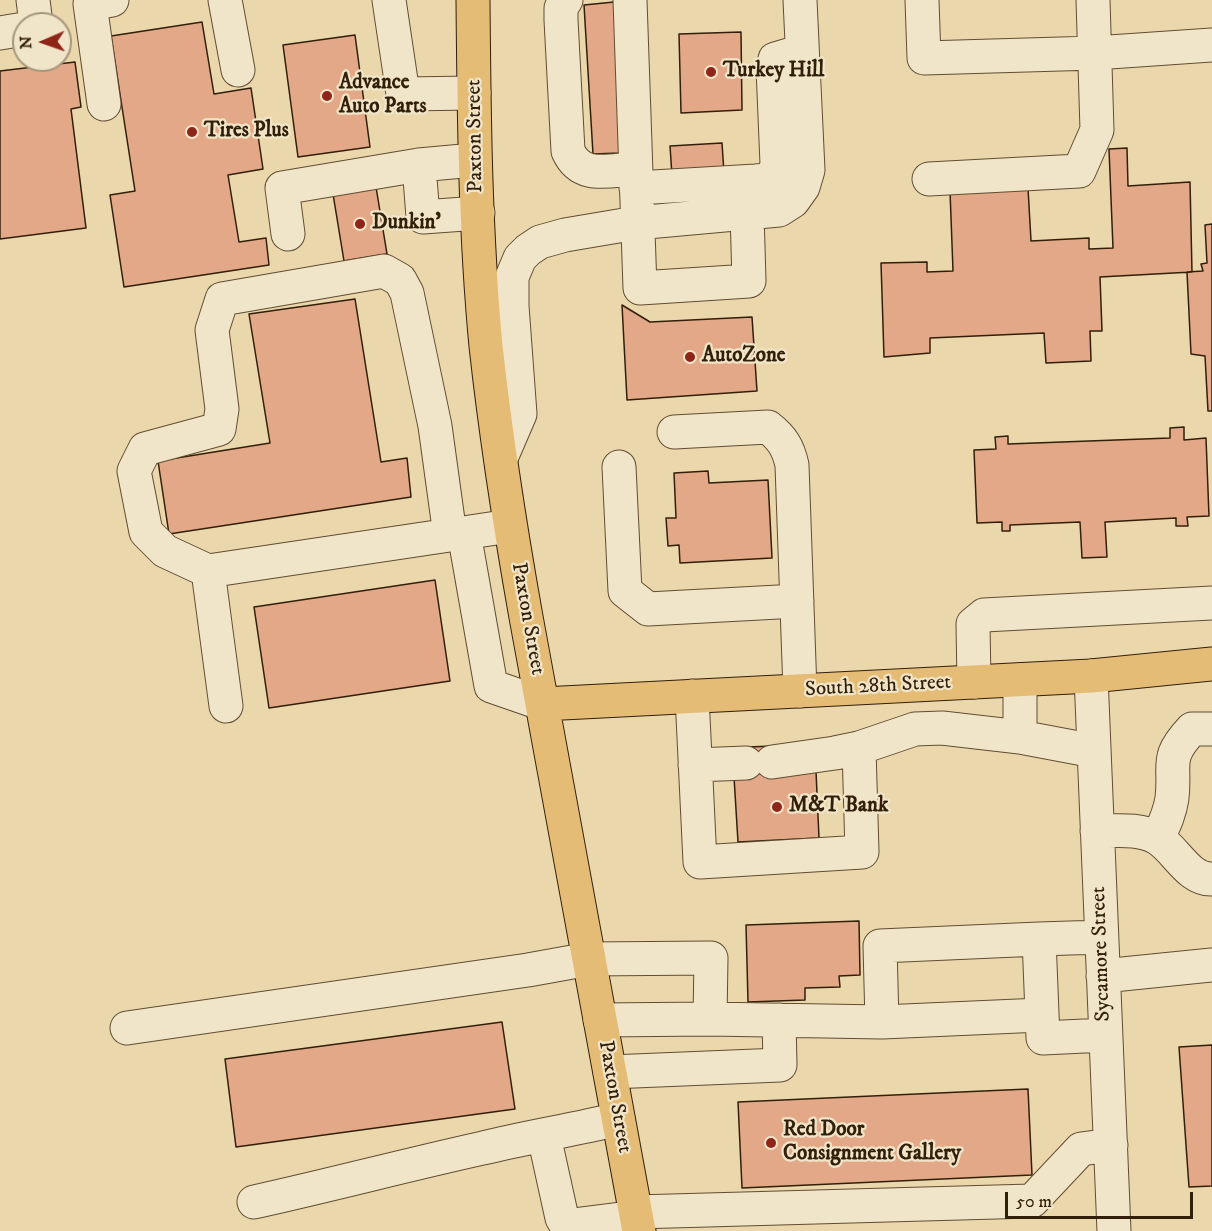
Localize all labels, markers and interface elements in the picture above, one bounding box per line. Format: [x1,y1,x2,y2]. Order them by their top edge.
north arrow [12,12,72,72]
text: N [16,36,36,49]
place label: Turkey Hill [723,59,824,85]
marker: Turkey Hill [704,65,718,79]
place label: Advance Auto Parts [339,71,427,121]
street label: Paxton Street [462,79,490,193]
marker: Advance Auto Parts [320,89,334,103]
place label: Tires Plus [204,119,289,145]
marker: Tires Plus [185,125,199,139]
place label: Dunkin' [372,211,441,237]
marker: Dunkin' [353,217,367,231]
place label: AutoZone [702,344,786,370]
marker: AutoZone [683,350,697,364]
street label: Paxton Street [505,561,549,677]
street label: South 28th Street [804,671,952,703]
place label: M&T Bank [789,794,888,820]
marker: M&T Bank [770,800,784,814]
street label: Sycamore Street [1087,886,1117,1022]
street label: Paxton Street [592,1039,636,1155]
place label: Red Door Consignment Gallery [783,1118,961,1168]
marker: Red Door Consignment Gallery [764,1136,778,1150]
scale bar [1008,1180,1196,1218]
text: 50 m [1016,1191,1052,1213]

